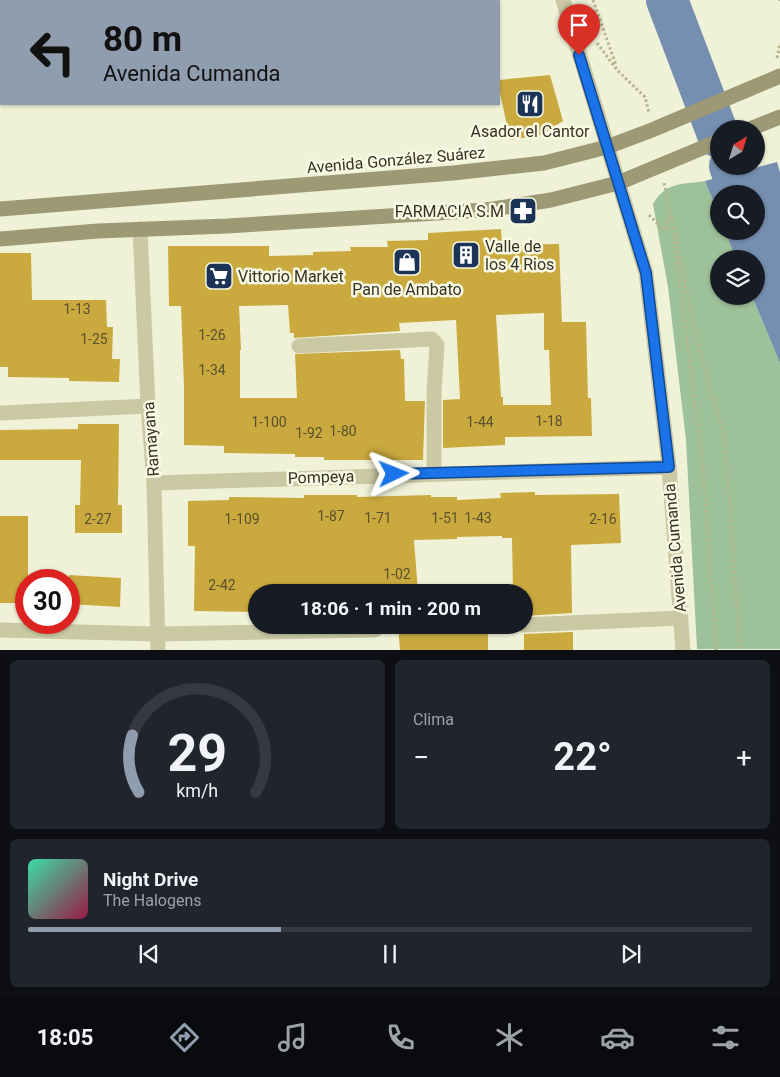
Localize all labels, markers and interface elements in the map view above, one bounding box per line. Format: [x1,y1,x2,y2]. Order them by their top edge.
pin [558,4,600,55]
icon: arrive [565,11,593,39]
text: 80 m [103,19,182,60]
icon: left [20,20,85,85]
text: Avenida Cumanda [103,61,281,86]
restaurant icon: Asador el Cantor [515,89,545,119]
north arrow [710,120,765,175]
map controls [710,120,765,305]
place label: Asador el Cantor [471,122,590,141]
street label: Avenida González Suárez [306,143,486,177]
button: search [710,185,765,240]
pharmacy icon: FARMACIA S.M [508,196,538,226]
place label: FARMACIA S.M [395,202,504,221]
place label: Valle de los 4 Rios [485,237,554,274]
building icon: Valle de los 4 Rios [451,240,481,270]
shop icon: Pan de Ambato [392,247,422,277]
button: layers [710,250,765,305]
supermarket icon: Vittorio Market [204,261,234,291]
place label: Vittorio Market [238,267,344,286]
place label: Pan de Ambato [352,280,462,299]
house number: 1-13 [63,301,91,317]
house number: 1-26 [198,327,226,343]
house number: 1-25 [80,331,108,347]
house number: 1-34 [198,362,226,378]
street label: Ramayana [139,401,163,477]
house number: 1-18 [535,413,563,429]
house number: 1-100 [251,414,287,430]
house number: 1-44 [466,414,494,430]
house number: 1-80 [329,423,357,439]
house number: 1-92 [295,425,323,441]
position arrow [367,447,419,499]
street label: Pompeya [287,466,355,488]
street label: Avenida Cumanda [660,483,690,613]
house number: 1-87 [317,508,345,524]
house number: 1-71 [364,510,392,526]
house number: 1-51 [431,510,459,526]
house number: 1-43 [464,510,492,526]
house number: 2-27 [84,511,112,527]
house number: 1-109 [224,511,260,527]
house number: 2-16 [589,511,617,527]
house number: 1-02 [383,566,411,582]
speed limit sign: 30 [15,569,80,634]
house number: 2-42 [208,577,236,593]
text: 18:06 · 1 min · 200 m [300,597,481,620]
text: Clima [413,710,454,729]
text: 29 [168,723,227,784]
text: 22° [553,735,612,779]
text: − [413,741,429,774]
text: + [736,741,752,774]
text: km/h [177,780,218,801]
text: Night Drive [103,868,198,891]
text: The Halogens [103,891,202,910]
icon: previous [135,940,163,968]
icon: pause [376,940,404,968]
icon: next [617,940,645,968]
icon: directions [167,1020,202,1055]
icon: music [275,1020,310,1055]
icon: phone [383,1020,418,1055]
icon: climate [492,1020,527,1055]
icon: car [600,1020,635,1055]
icon: filters [708,1020,743,1055]
text: 18:05 [37,1025,93,1050]

